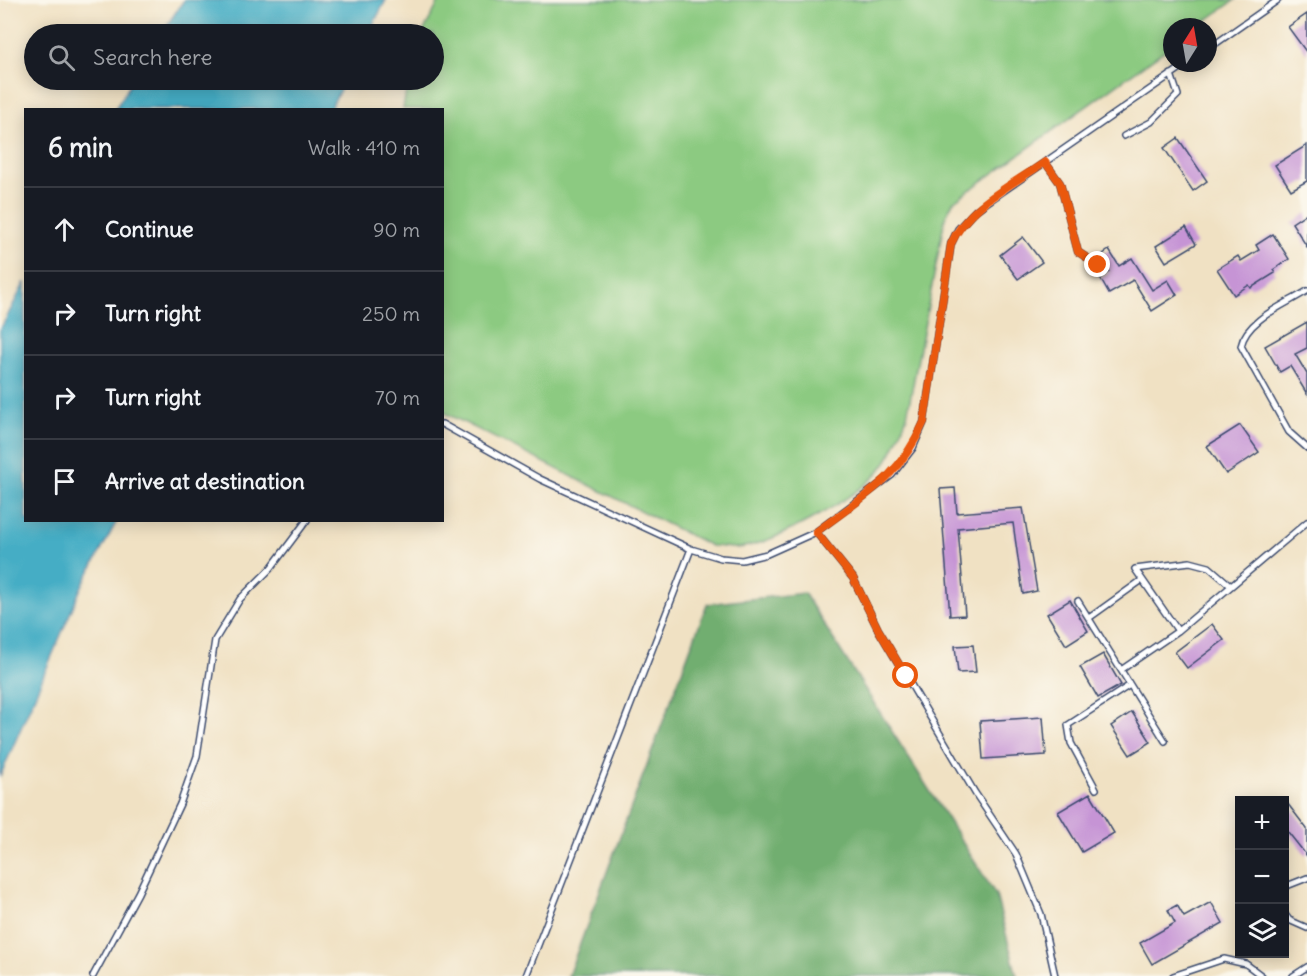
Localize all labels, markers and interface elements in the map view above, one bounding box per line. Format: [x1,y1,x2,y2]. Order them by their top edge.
north arrow [1163,18,1217,72]
search box [24,24,444,90]
icon: search [45,41,78,74]
text: Search here [93,43,212,71]
text: 6 min [48,131,113,164]
text: Walk · 410 m [308,135,420,160]
icon: ahead [48,213,81,246]
text: Continue [105,215,194,243]
text: 90 m [373,217,420,242]
route end [1084,251,1110,277]
icon: right [48,297,81,330]
text: Turn right [105,299,201,327]
text: 250 m [362,301,420,326]
icon: right [48,381,81,414]
text: Turn right [105,383,201,411]
text: 70 m [375,385,420,410]
icon: arrive [48,465,81,498]
text: Arrive at destination [105,467,305,495]
route start [892,662,918,688]
map controls [1235,796,1289,958]
button: + [1235,796,1289,850]
button: − [1235,850,1289,904]
button: layers [1235,904,1289,958]

